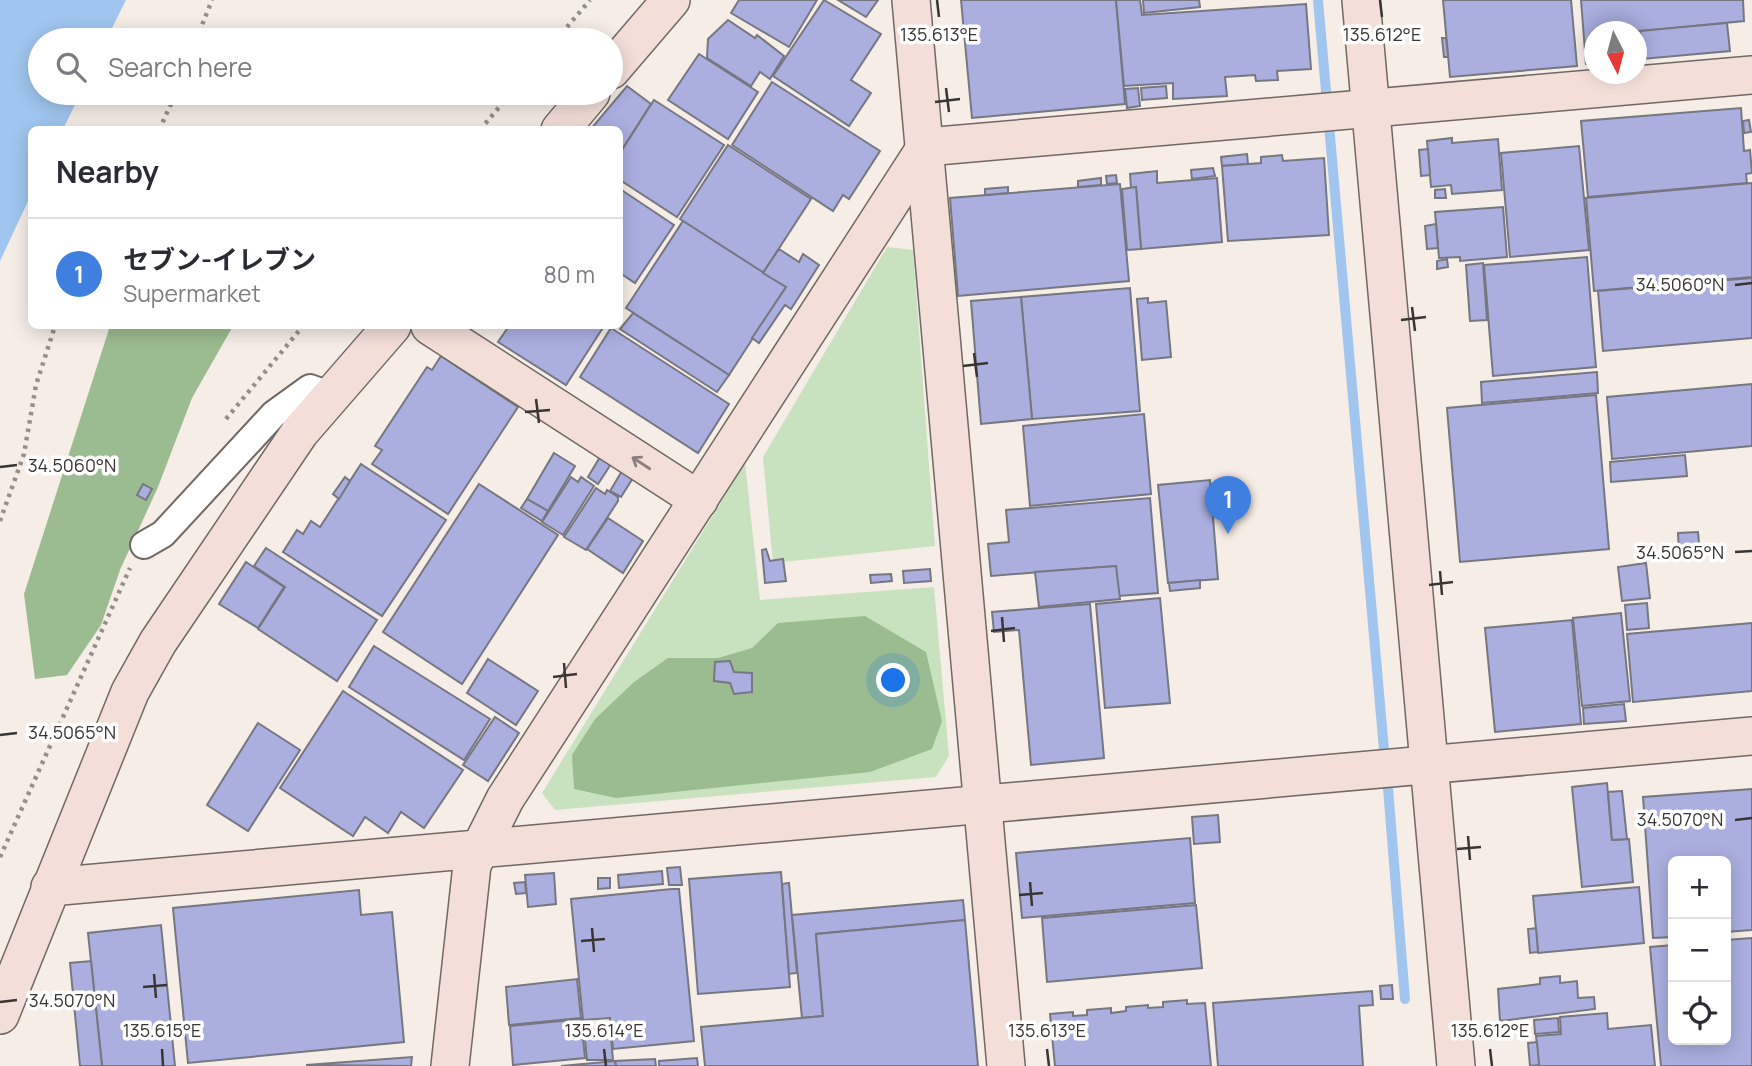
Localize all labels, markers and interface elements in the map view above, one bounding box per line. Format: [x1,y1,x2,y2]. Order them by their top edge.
north arrow [1584,21,1647,84]
text: 135.613°E [900,22,978,46]
text: 135.612°E [1343,22,1421,46]
search box [28,28,623,105]
icon: search [52,48,90,86]
text: Search here [108,49,253,85]
text: Nearby [56,151,159,192]
text: セブン-イレブン [123,241,316,277]
text: 1 [74,258,84,290]
text: 80 m [544,258,595,290]
text: 34.5060°N [1636,272,1724,296]
text: Supermarket [123,277,261,309]
text: 34.5060°N [28,453,116,477]
one-way arrow [632,455,652,469]
pin: 1 [1205,476,1251,534]
text: 34.5065°N [1636,540,1724,564]
your location [876,663,910,697]
text: 34.5065°N [28,720,116,744]
text: 34.5070°N [1637,807,1723,831]
map controls [1668,856,1731,1045]
button: + [1668,856,1731,919]
button: − [1668,919,1731,982]
button: locate [1668,982,1731,1045]
text: 34.5070°N [29,988,115,1012]
text: 135.615°E [123,1018,201,1042]
text: 135.614°E [565,1018,643,1042]
text: 135.613°E [1008,1018,1086,1042]
text: 135.612°E [1451,1018,1529,1042]

